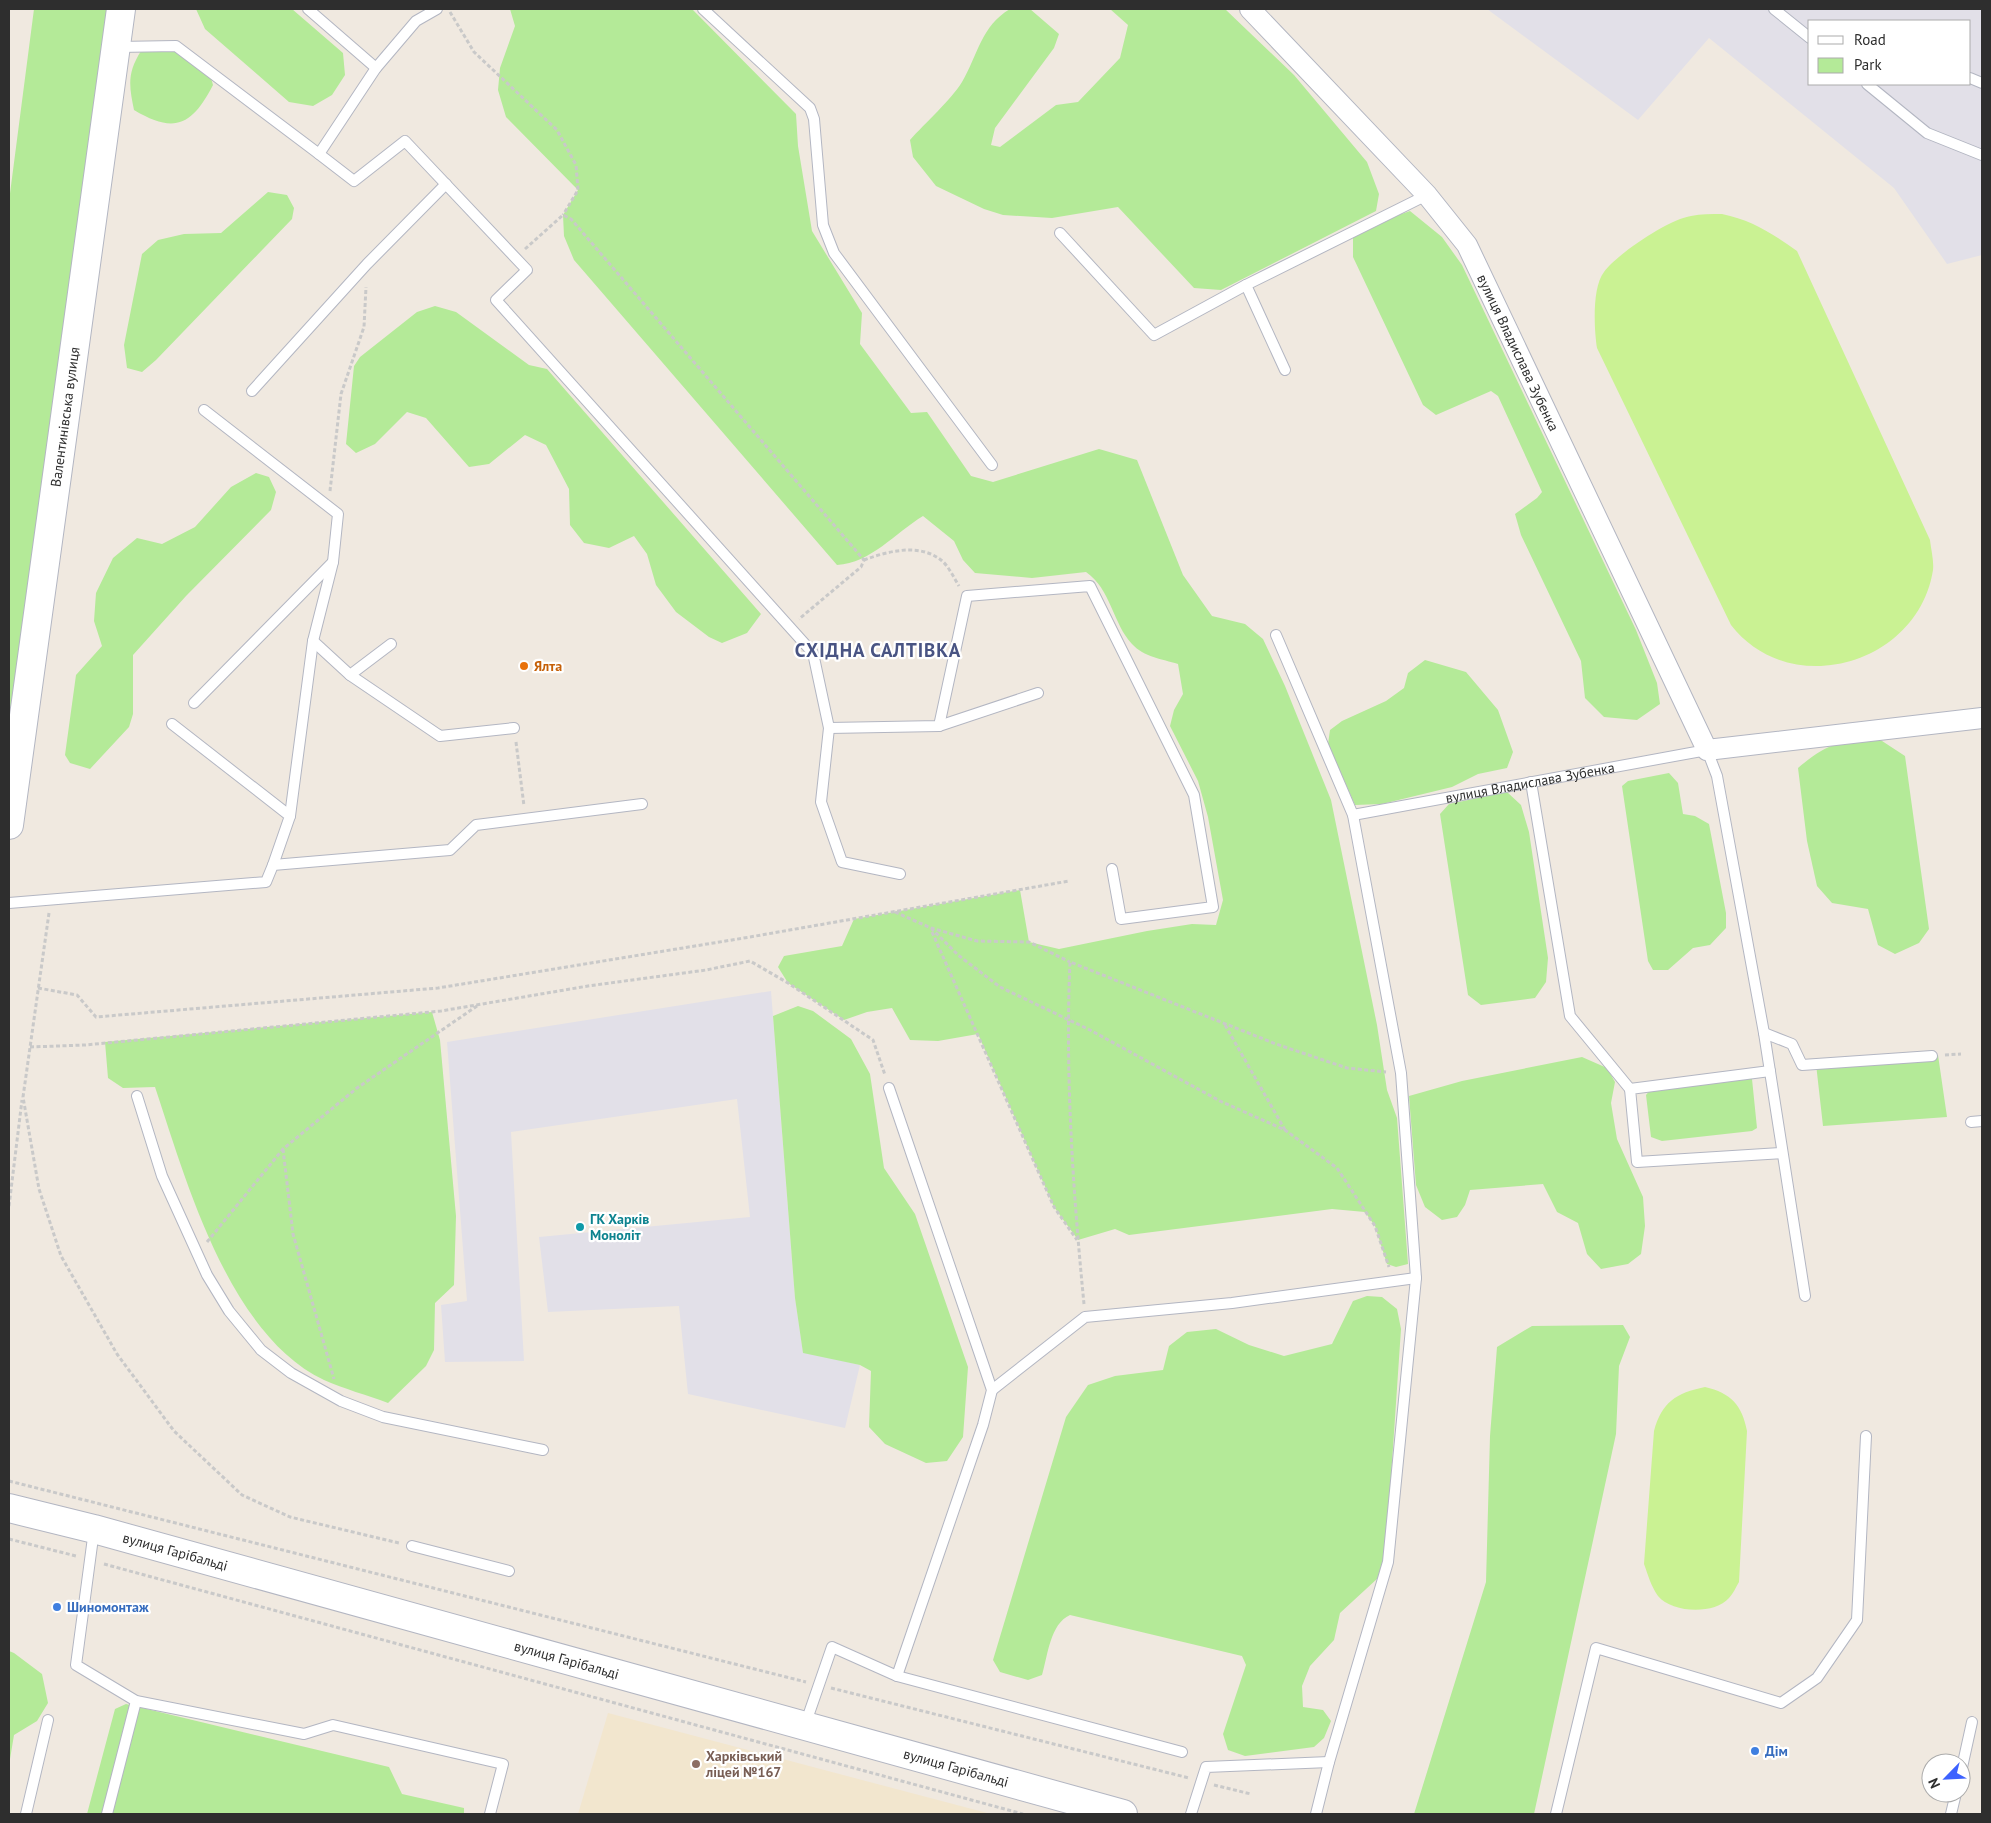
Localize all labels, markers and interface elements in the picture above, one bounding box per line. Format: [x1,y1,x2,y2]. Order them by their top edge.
legend [1808,20,1971,85]
text: Road [1854,30,1886,49]
text: Park [1854,55,1882,74]
street label: вулиця Владислава Зубенка [1473,271,1563,434]
street label: Валентинівська вулиця [47,346,84,488]
district label: СХІДНА САЛТІВКА [795,638,961,662]
place label: Ялта [534,657,562,675]
marker: Ялта [518,660,530,672]
street label: вулиця Владислава Зубенка [1444,758,1616,807]
place label: ГК Харків Моноліт [590,1210,649,1244]
marker: ГК Харків Моноліт [574,1221,586,1233]
street label: вулиця Гарібальді [121,1528,230,1575]
place label: Шиномонтаж [67,1598,149,1616]
marker: Шиномонтаж [51,1601,63,1613]
street label: вулиця Гарібальді [512,1637,621,1683]
place label: Дім [1765,1742,1788,1760]
street label: вулиця Гарібальді [901,1745,1011,1791]
marker: Дім [1749,1745,1761,1757]
place label: Харківський ліцей №167 [705,1747,782,1781]
north arrow [1921,1753,1971,1803]
marker: Харківський ліцей №167 [690,1758,702,1770]
text: N [1924,1775,1944,1791]

